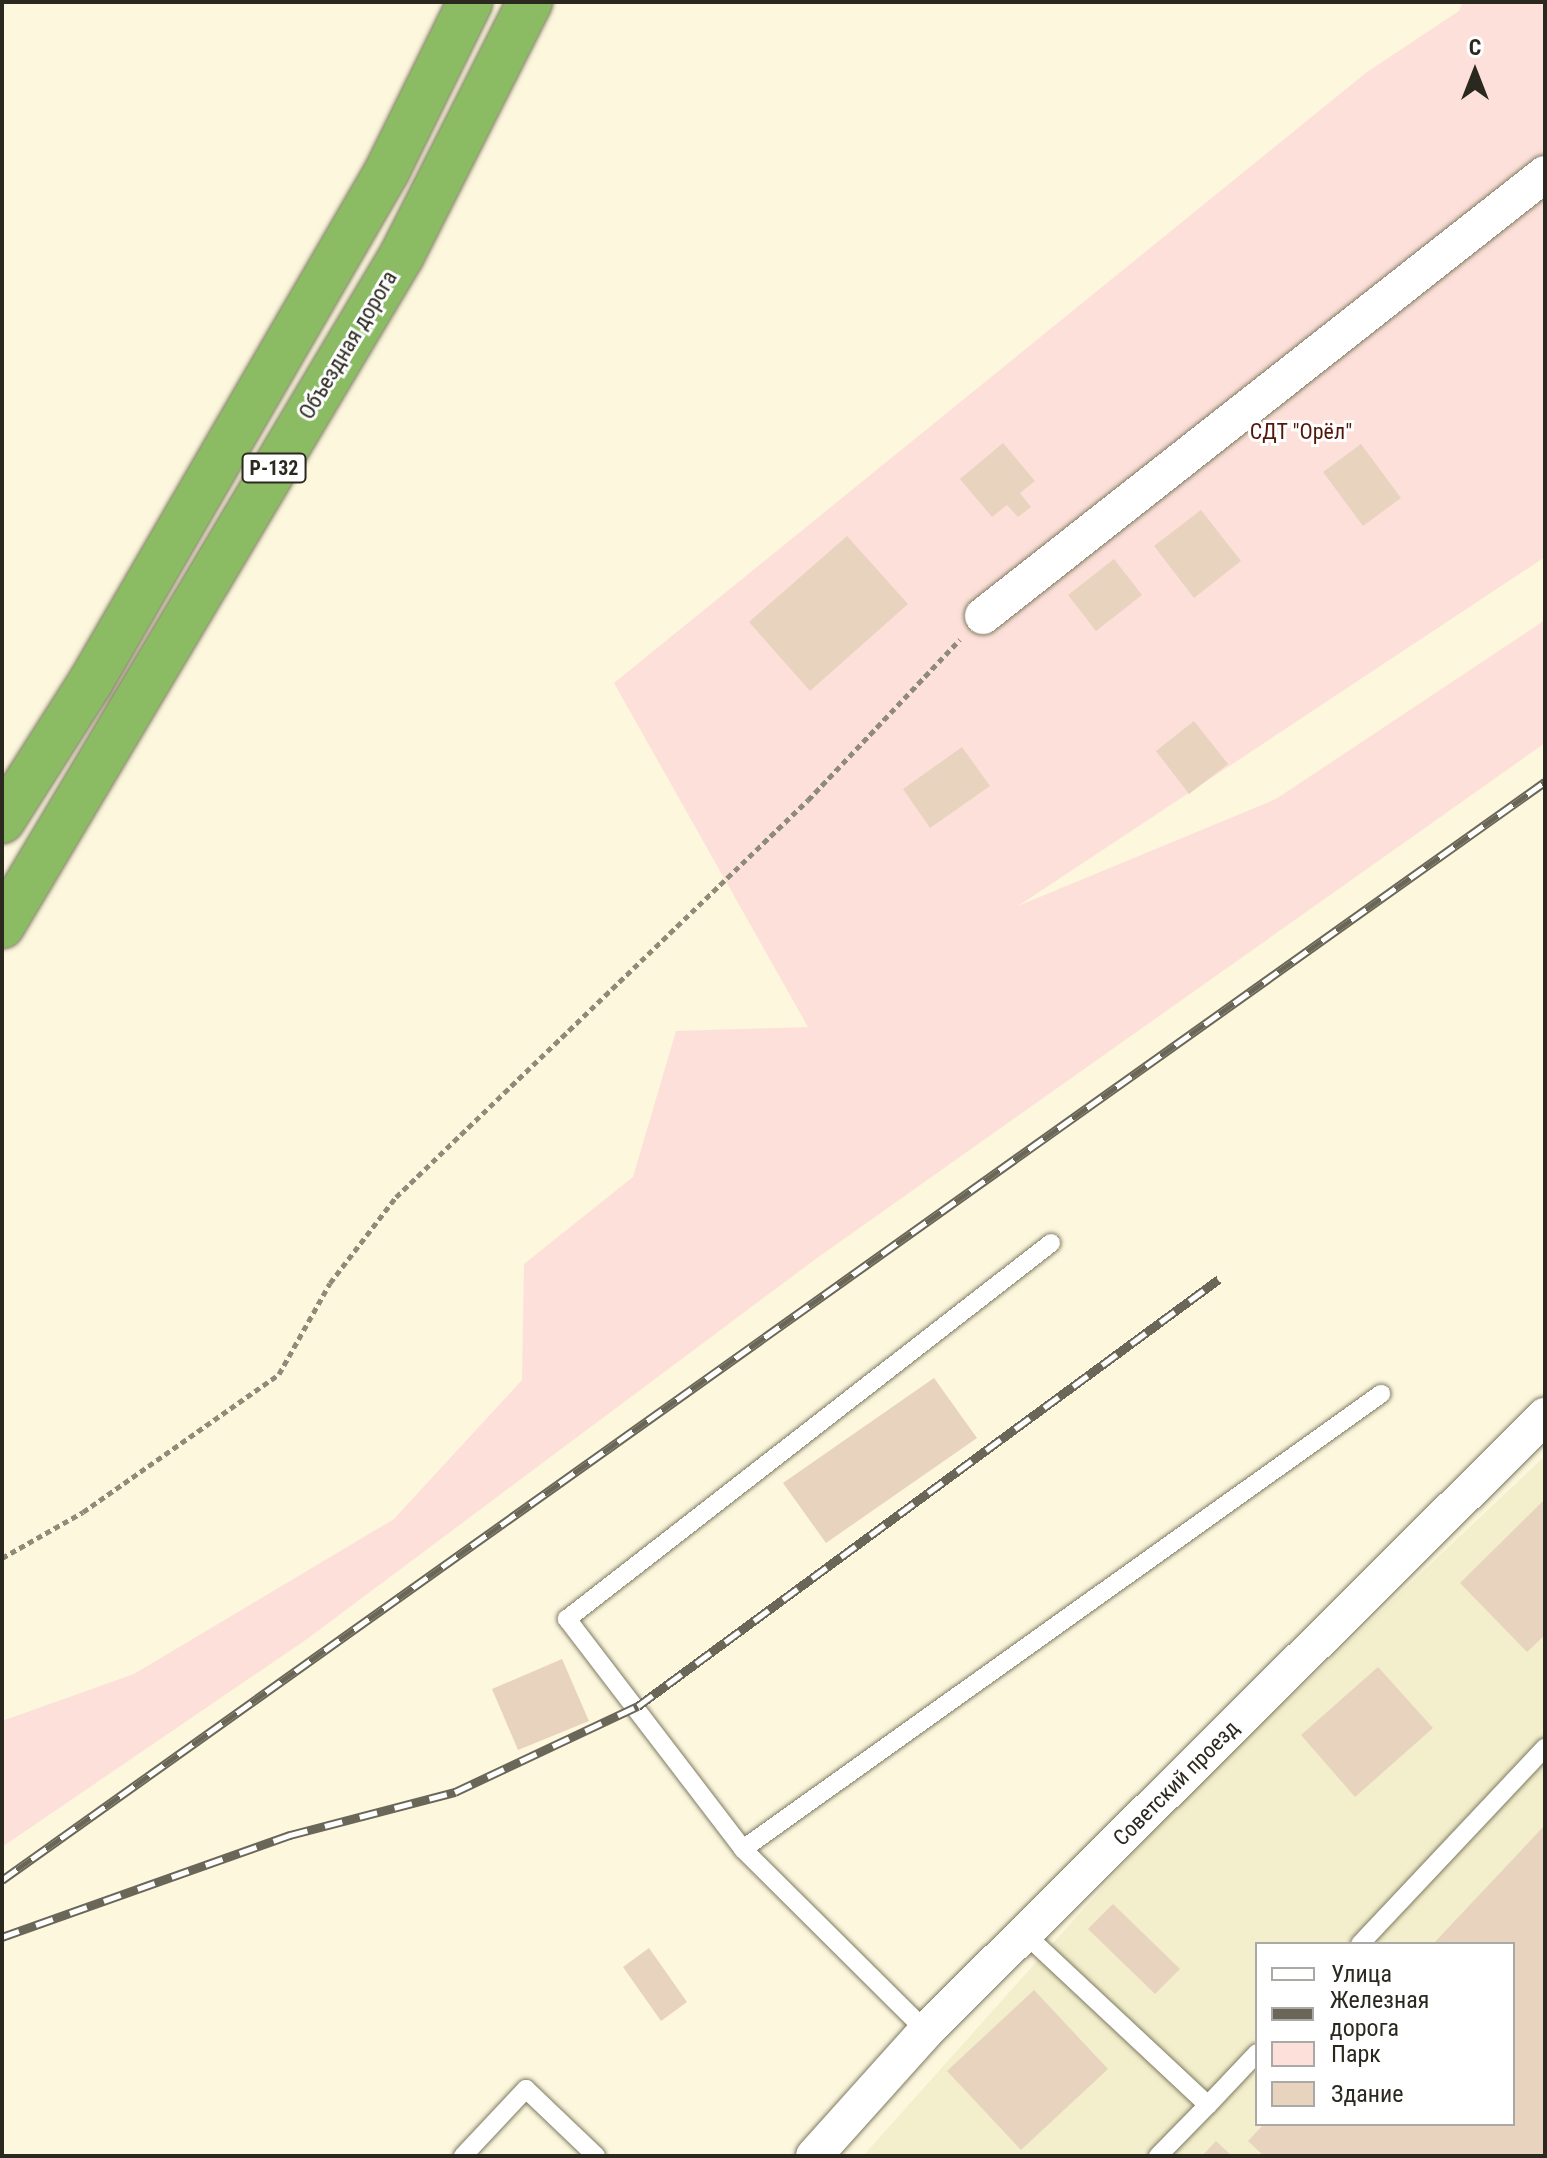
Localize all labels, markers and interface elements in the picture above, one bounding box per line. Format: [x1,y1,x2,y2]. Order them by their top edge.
north arrow [1435,32,1515,112]
text: С [1469,35,1481,60]
street label: Объездная дорога [293,266,403,424]
park label: СДТ "Орёл" [1250,419,1352,445]
road number: Р-132 [240,452,308,484]
street label: Советский проезд [1108,1715,1244,1851]
legend [1255,1942,1515,2126]
text: Улица [1331,1960,1392,1988]
text: Железная дорога [1330,1986,1429,2042]
text: Парк [1331,2040,1381,2068]
text: Здание [1331,2080,1403,2108]

